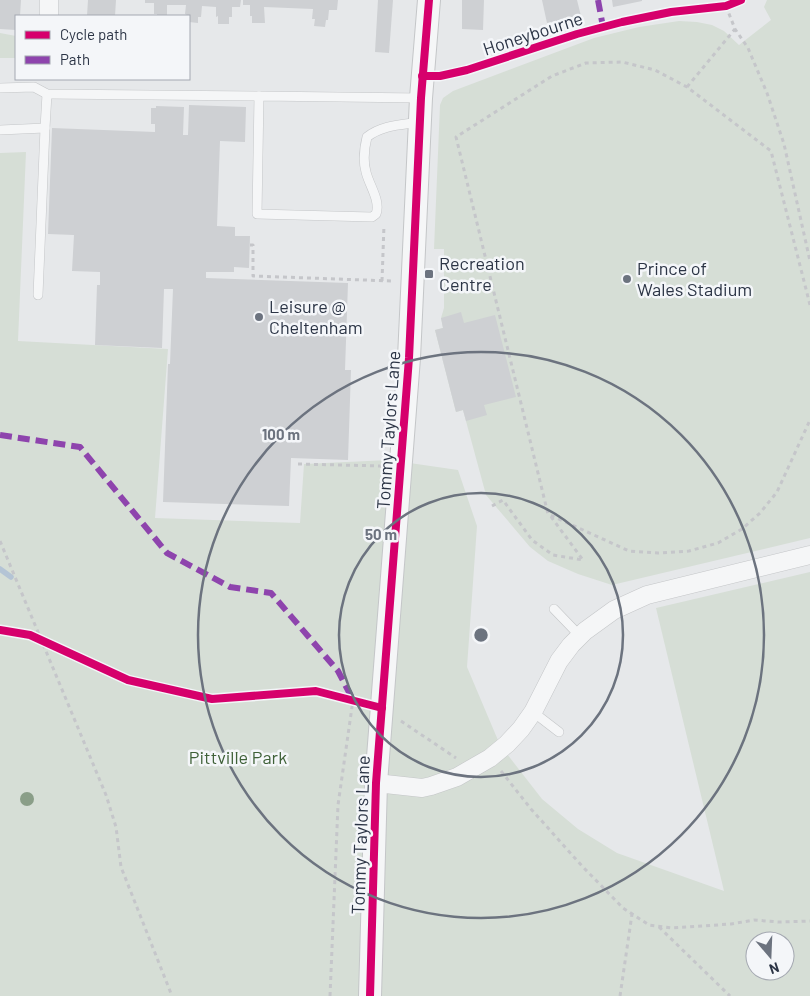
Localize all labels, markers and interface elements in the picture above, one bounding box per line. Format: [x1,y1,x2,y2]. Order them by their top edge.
street label: Honeybourne [480,7,585,60]
legend [15,15,190,80]
text: Cycle path [60,25,127,43]
text: Path [60,50,90,68]
place label: Recreation Centre [439,252,525,295]
place label: Prince of Wales Stadium [637,257,752,300]
marker: Recreation Centre [423,268,435,280]
marker: Prince of Wales Stadium [621,273,633,285]
place label: Leisure @ Cheltenham [269,295,363,338]
marker: Leisure @ Cheltenham [253,311,265,323]
street label: Tommy Taylors Lane [371,350,405,510]
text: 100 m [262,425,300,443]
text: 50 m [365,525,397,543]
centre of rings [472,626,490,644]
park label: Pittville Park [189,746,287,768]
street label: Tommy Taylors Lane [346,755,374,915]
north arrow [745,931,795,981]
text: N [767,959,782,978]

